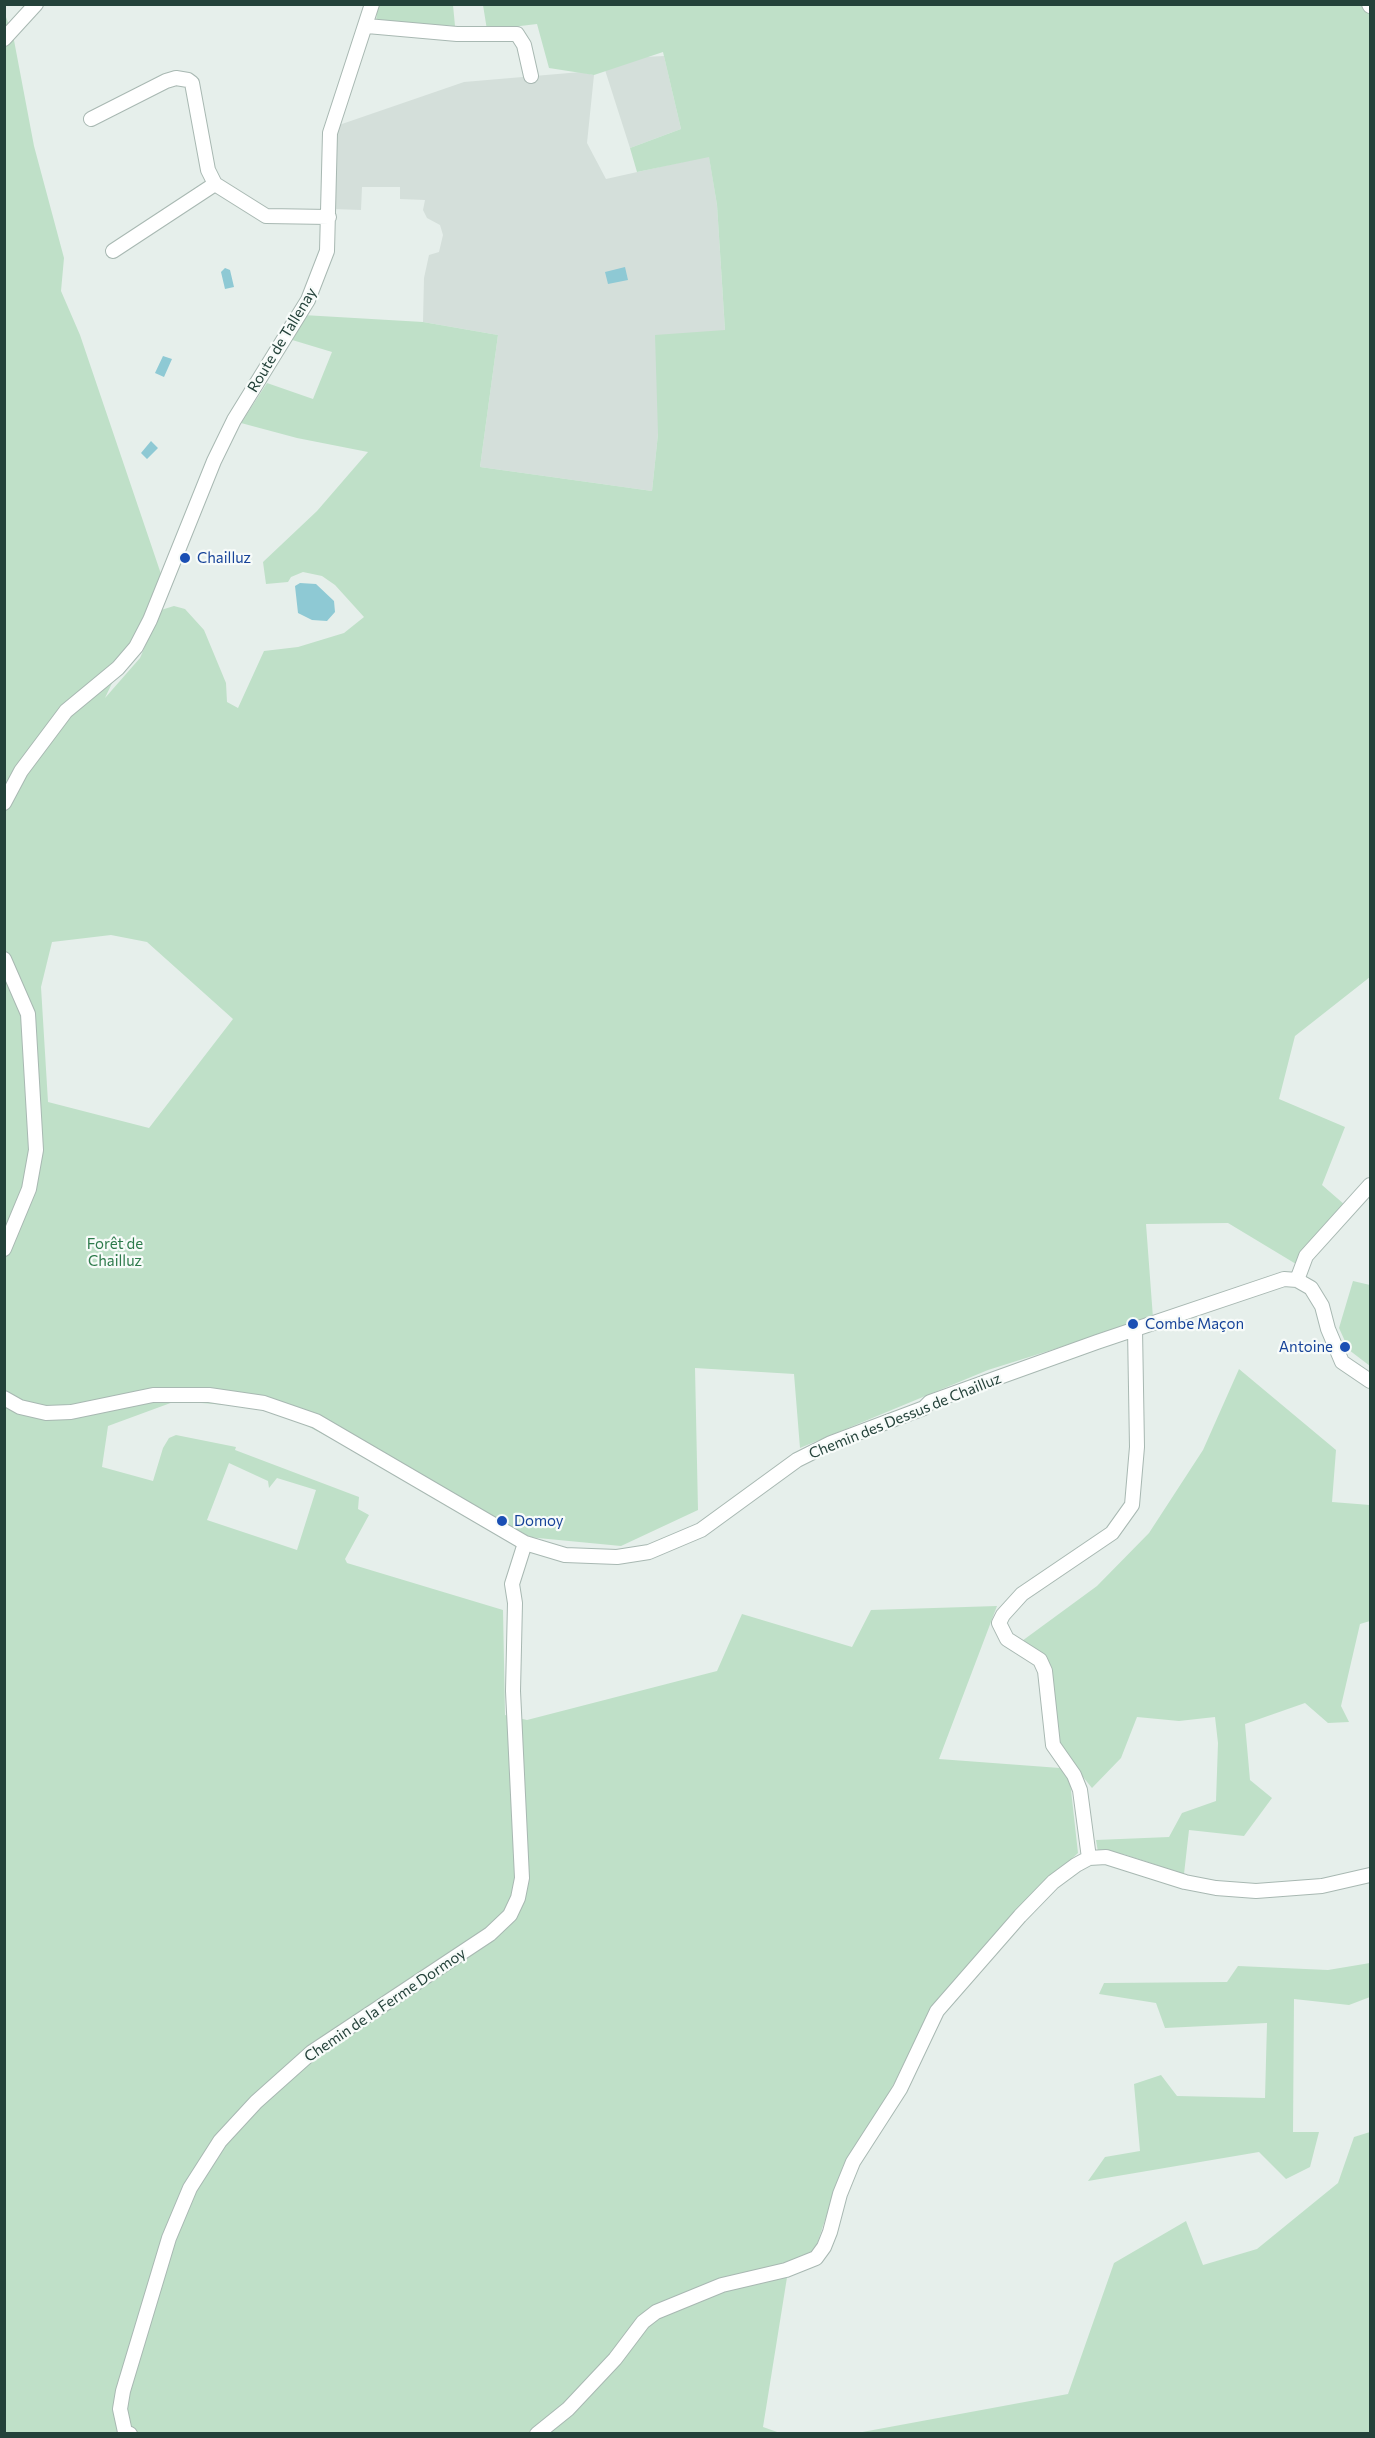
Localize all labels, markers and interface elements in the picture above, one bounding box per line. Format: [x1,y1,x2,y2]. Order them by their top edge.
street label: Route de Tallenay [244,284,320,396]
place label: Chailluz [197,549,251,567]
marker: Chailluz [178,551,192,565]
park label: Forêt de Chailluz [87,1235,143,1270]
place label: Combe Maçon [1145,1315,1244,1333]
marker: Combe Maçon [1126,1317,1140,1331]
place label: Antoine [1279,1338,1333,1356]
marker: Antoine [1338,1340,1352,1354]
street label: Chemin des Dessus de Chailluz [806,1369,1004,1463]
place label: Domoy [514,1512,564,1530]
marker: Domoy [495,1514,509,1528]
street label: Chemin de la Ferme Dormoy [301,1944,469,2066]

